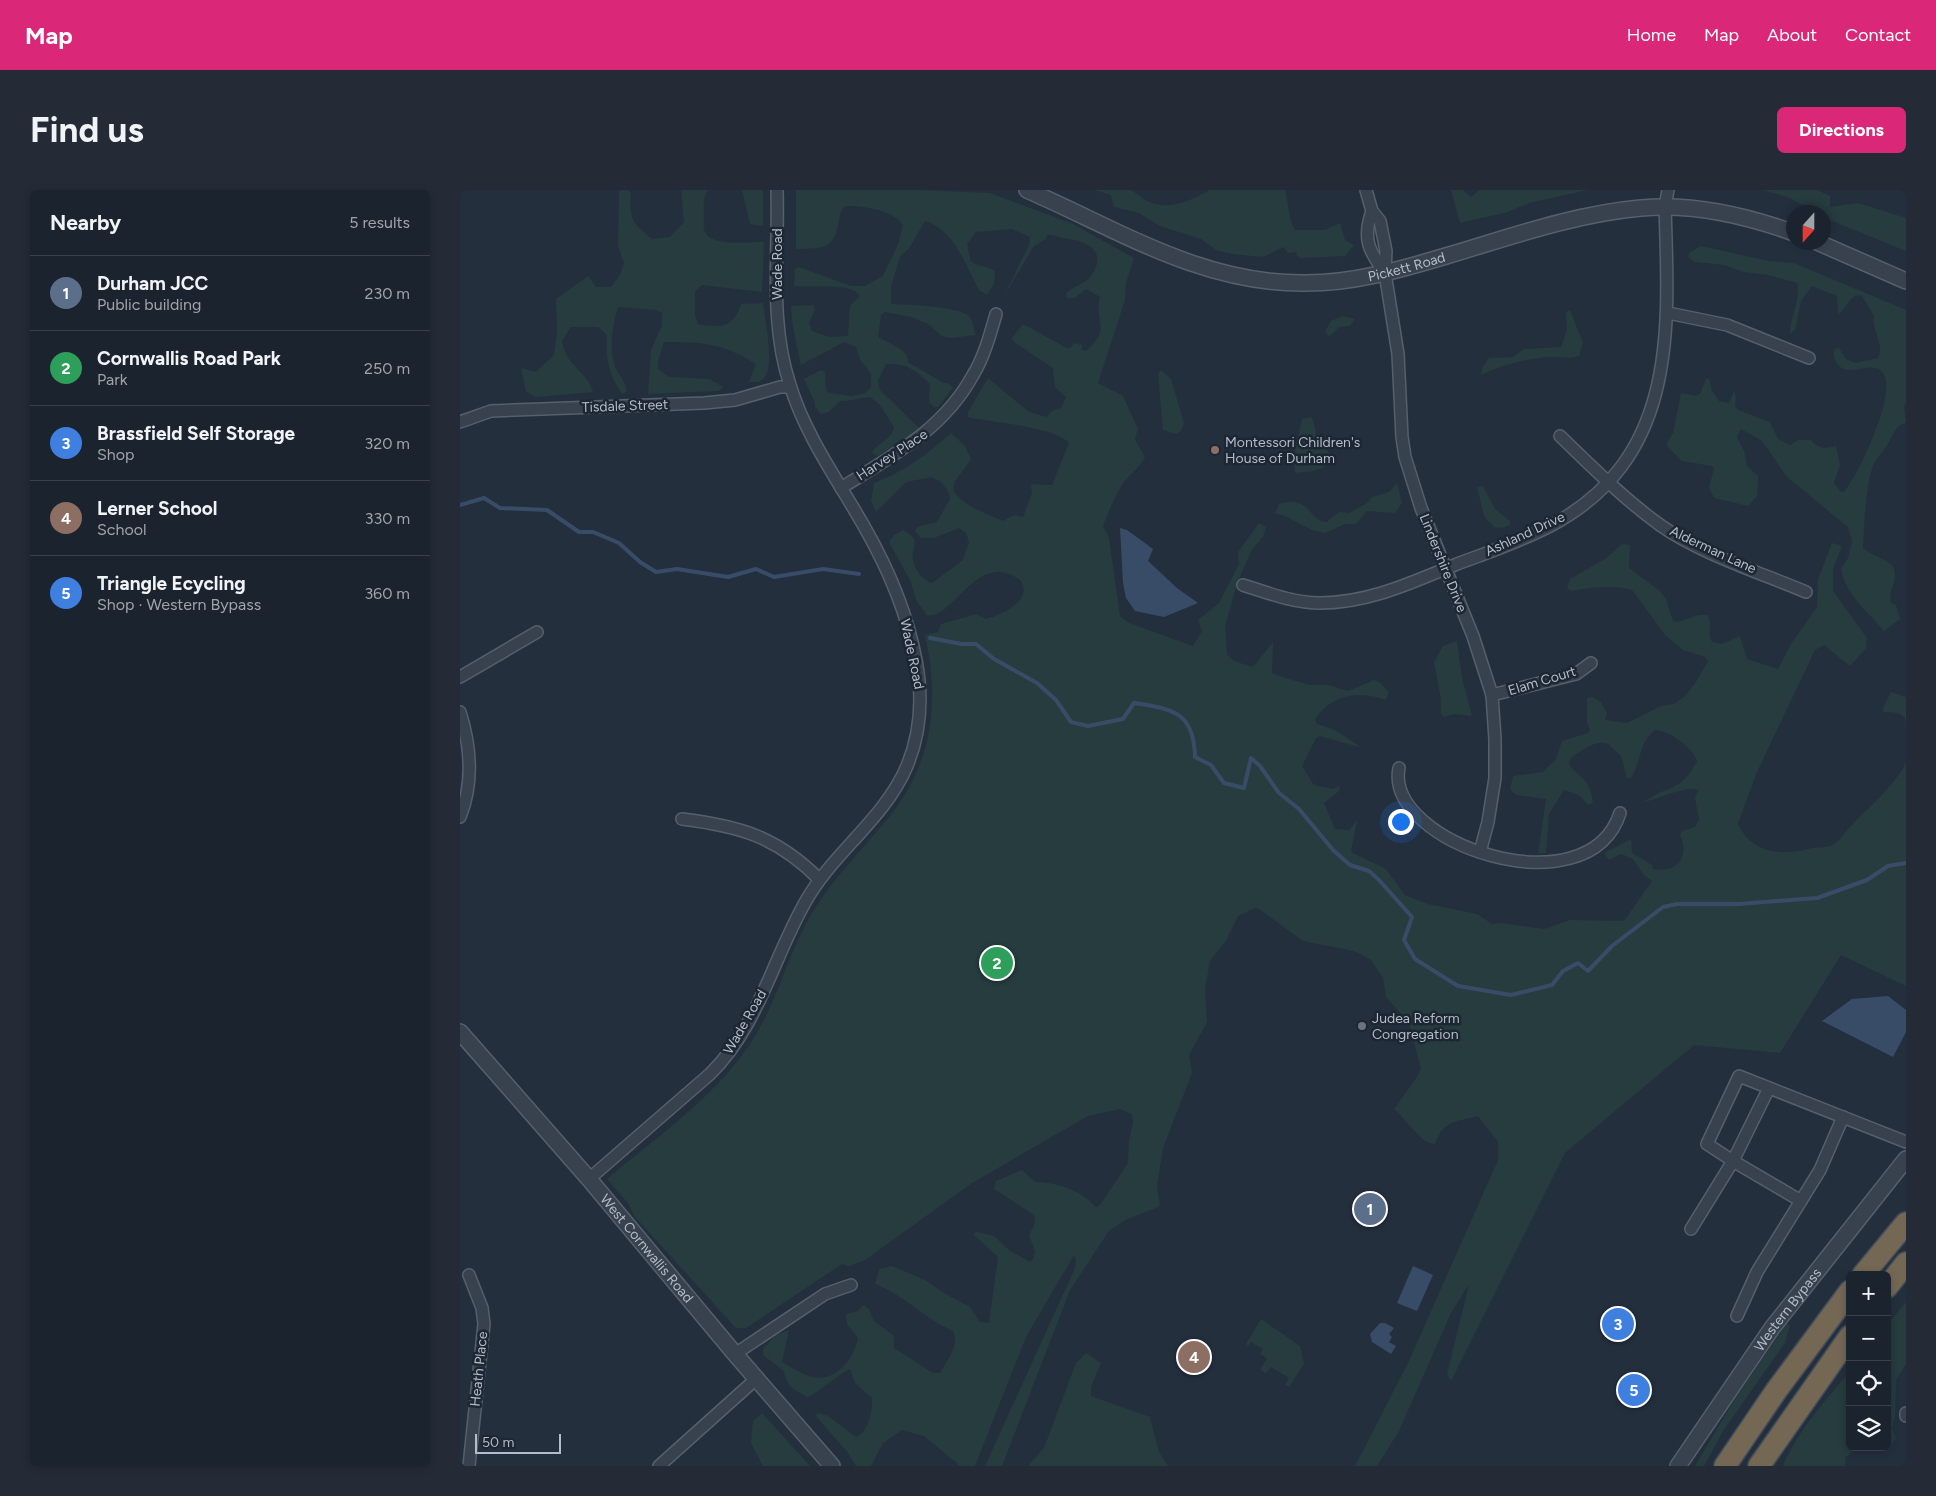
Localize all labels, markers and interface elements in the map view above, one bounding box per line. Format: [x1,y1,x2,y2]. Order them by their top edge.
text: Map [25,21,73,50]
text: Home [1627,24,1676,46]
text: Map [1704,24,1739,46]
text: About [1767,24,1817,46]
text: Contact [1845,24,1911,46]
button: Directions [1777,107,1906,153]
text: Find us [30,109,144,151]
north arrow [1786,205,1831,250]
text: Nearby [50,210,121,235]
text: 5 results [349,213,410,232]
street label: Wade Road [769,228,786,300]
street label: Pickett Road [1366,248,1447,285]
text: Durham JCC [97,272,208,295]
text: 1 [63,284,69,303]
text: 230 m [365,284,410,303]
text: Public building [97,295,201,314]
text: Cornwallis Road Park [97,347,281,370]
text: 2 [61,359,71,378]
text: 250 m [364,359,410,378]
text: Park [97,370,127,389]
street label: Tisdale Street [582,396,668,416]
text: Brassfield Self Storage [97,422,295,445]
street label: Harvey Place [853,426,931,484]
text: 3 [62,434,70,453]
text: 320 m [365,434,410,453]
place label: Montessori Children's House of Durham [1225,434,1360,467]
marker: Montessori Children's House of Durham [1209,444,1221,456]
text: Shop [97,445,135,464]
text: Lerner School [97,497,217,520]
street label: Ashland Drive [1482,508,1568,560]
text: 4 [61,509,71,528]
text: 330 m [365,509,410,528]
street label: Lindershire Drive [1416,511,1471,615]
text: School [97,520,147,539]
street label: Alderman Lane [1667,523,1759,578]
text: Triangle Ecycling [97,572,246,595]
text: 5 [61,584,71,603]
text: 360 m [364,584,410,603]
text: Shop · Western Bypass [97,595,261,614]
street label: Wade Road [896,617,928,691]
street label: Elam Court [1506,663,1578,699]
your location [1388,809,1414,835]
pin: 2 [981,944,1013,982]
street label: Wade Road [720,987,770,1057]
place label: Judea Reform Congregation [1372,1010,1460,1043]
marker: Judea Reform Congregation [1356,1020,1368,1032]
pin: 1 [1354,1190,1386,1228]
street label: West Cornwallis Road [597,1191,697,1306]
street label: Western Bypass [1750,1265,1825,1354]
map controls [1846,1271,1891,1451]
button: + [1846,1271,1891,1316]
pin: 3 [1602,1305,1634,1343]
button: − [1846,1316,1891,1361]
street label: Heath Place [467,1330,491,1407]
pin: 4 [1178,1338,1210,1376]
button: locate [1846,1361,1891,1406]
pin: 5 [1618,1371,1650,1409]
button: layers [1846,1406,1891,1451]
scale bar [475,1431,561,1454]
text: 50 m [482,1434,514,1451]

